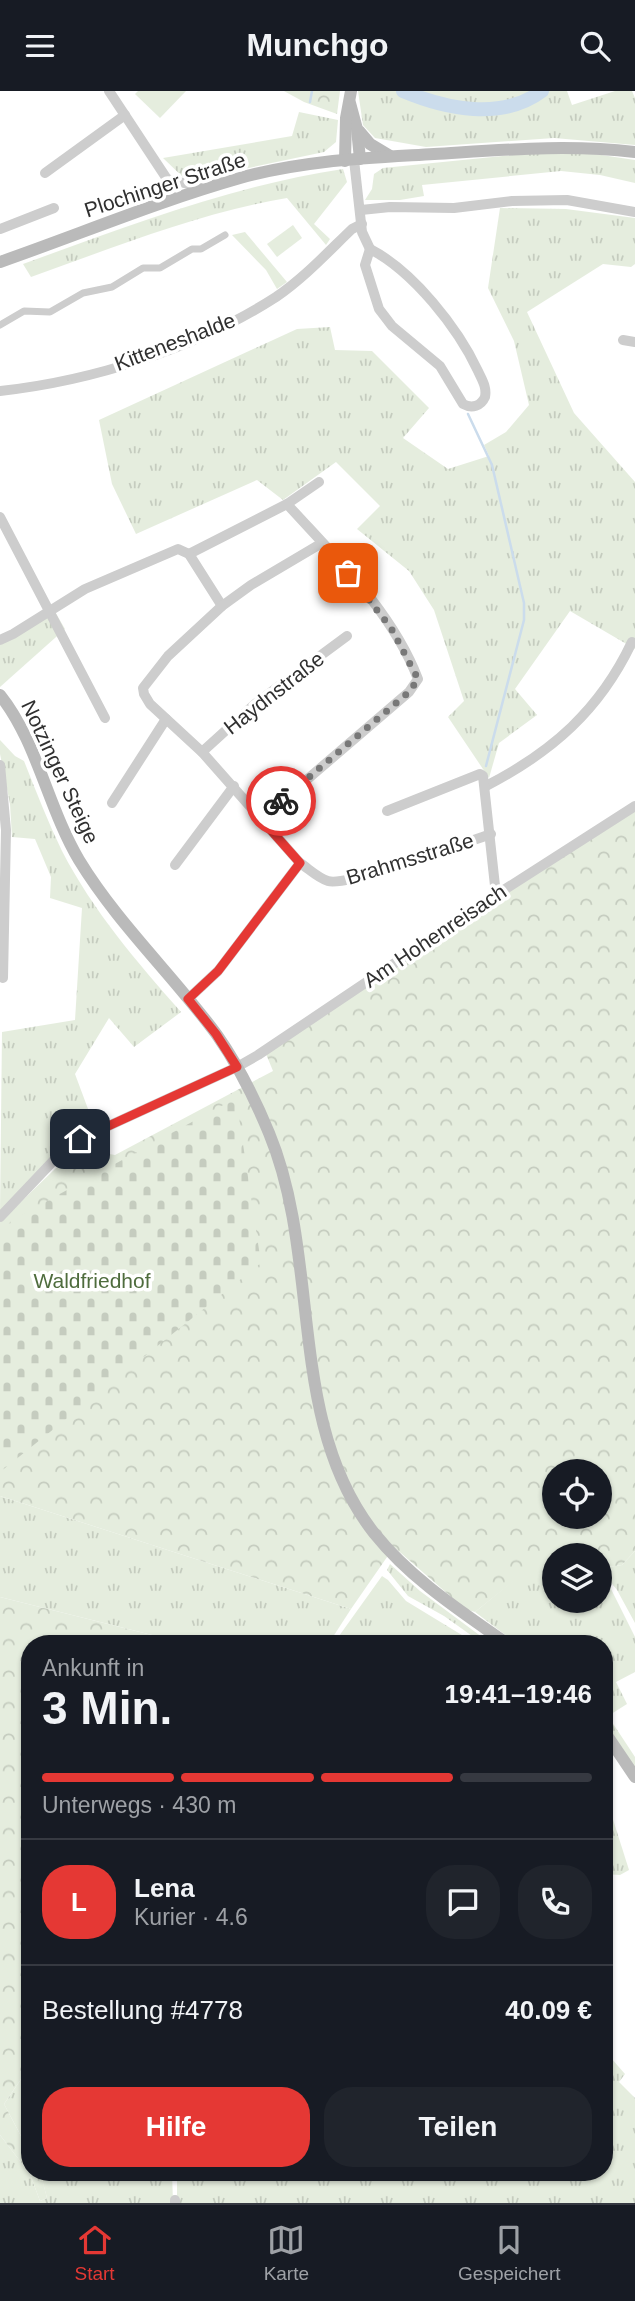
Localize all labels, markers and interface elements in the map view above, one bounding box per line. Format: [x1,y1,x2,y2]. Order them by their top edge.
icon: menu [21,27,59,65]
text: Munchgo [246,27,389,63]
icon: search [576,27,614,65]
street label: Plochinger Straße [81,148,248,221]
street label: Kitteneshalde [111,308,238,375]
pin [318,543,378,603]
icon: bag [329,554,367,592]
street label: Haydnstraße [219,647,328,739]
street label: Notzinger Steige [17,697,104,847]
courier [246,766,316,836]
icon: bike [262,782,300,820]
street label: Brahmsstraße [343,828,476,889]
street label: Am Hohenreisach [359,879,510,992]
pin [50,1109,110,1169]
icon: home [61,1120,99,1158]
park label: Waldfriedhof [33,1269,151,1292]
map controls [542,1459,612,1613]
button: locate [542,1459,612,1529]
button: layers [542,1543,612,1613]
text: Ankunft in [42,1655,144,1681]
text: 19:41–19:46 [445,1679,592,1709]
text: 3 Min. [42,1682,172,1734]
text: Unterwegs · 430 m [42,1792,236,1818]
button: chat [426,1865,500,1939]
button: phone [518,1865,592,1939]
text: Lena [134,1873,195,1903]
text: L [71,1887,87,1917]
text: Kurier · 4.6 [134,1904,248,1930]
text: Bestellung #4778 [42,1995,243,2025]
text: 40.09 € [505,1995,592,2025]
button: Hilfe [42,2087,310,2167]
button: Teilen [324,2087,592,2167]
tab: Start [75,2221,115,2285]
tab: Karte [264,2221,309,2285]
tab: Gespeichert [458,2221,561,2285]

